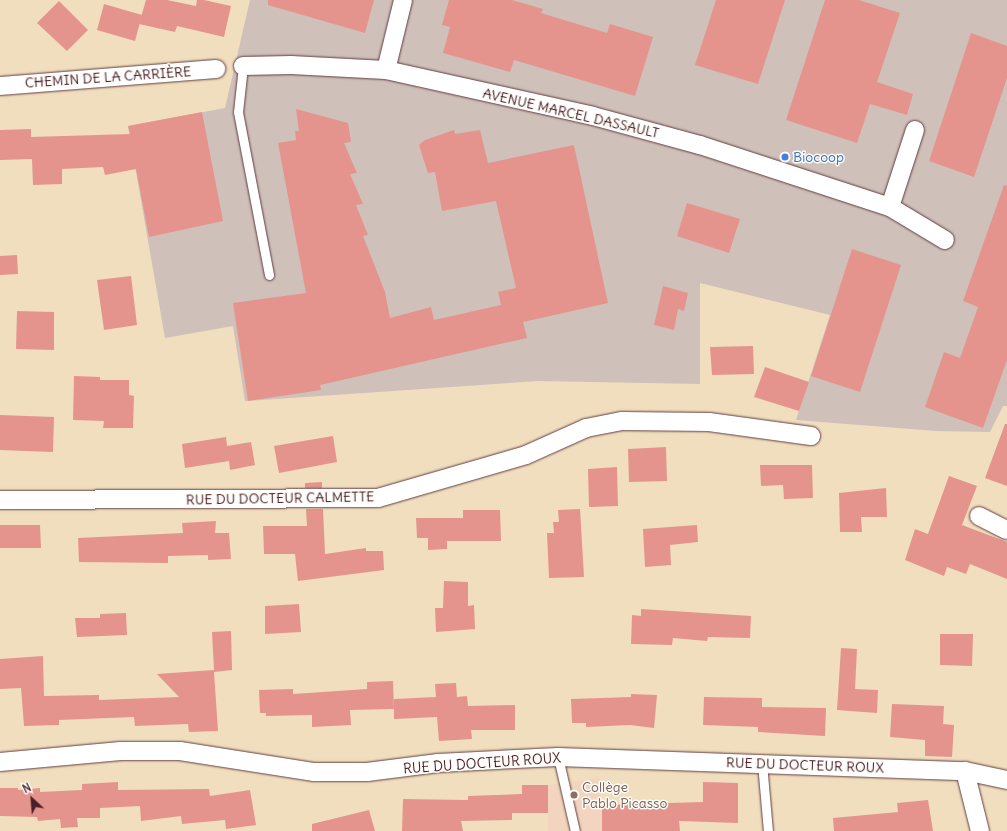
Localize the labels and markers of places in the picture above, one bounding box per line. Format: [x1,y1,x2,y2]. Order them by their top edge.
place label: Biocoop [793,149,844,165]
marker: Biocoop [780,152,790,162]
place label: Collège Pablo Picasso [582,779,667,812]
marker: Collège Pablo Picasso [569,790,579,800]

